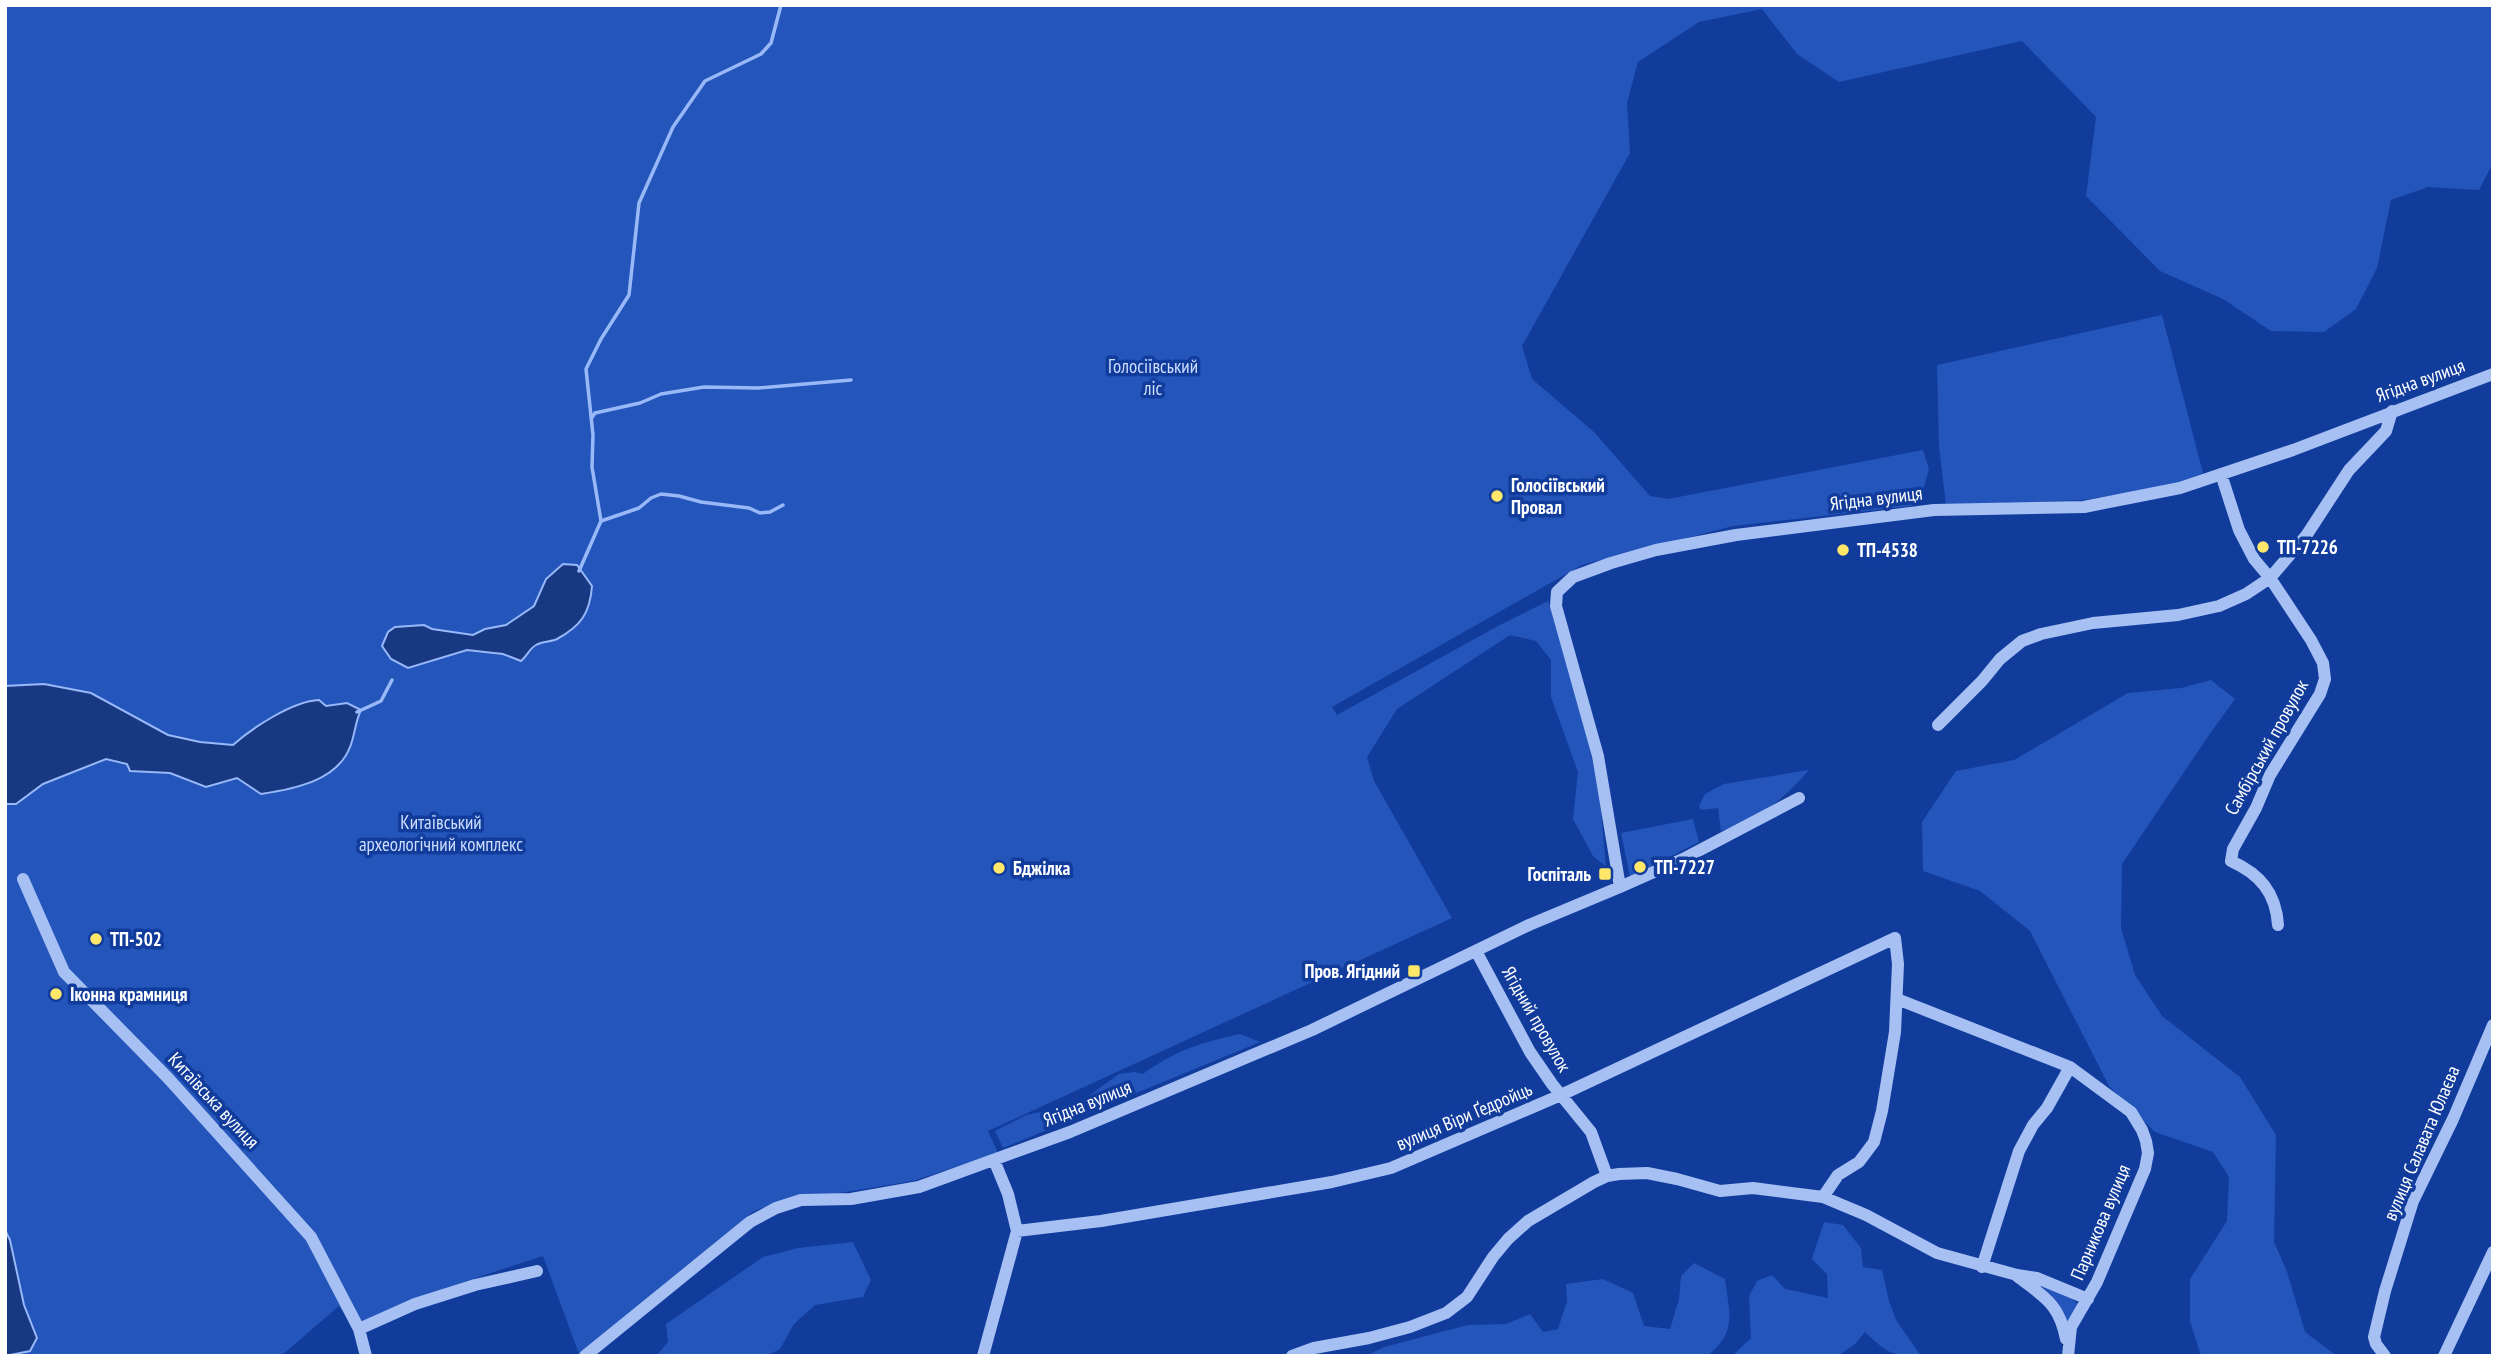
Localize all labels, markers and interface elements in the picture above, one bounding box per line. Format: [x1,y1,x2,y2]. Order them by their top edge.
street label: Ягідна вулиця [2372,353,2468,407]
park label: Голосіївський ліс [1108,354,1198,400]
place label: Голосіївський Провал [1511,473,1605,519]
street label: Ягідна вулиця [1828,480,1924,516]
marker: Голосіївський Провал [1489,488,1505,504]
place label: ТП-7226 [2277,535,2338,559]
place label: ТП-4538 [1857,538,1918,562]
marker: ТП-7226 [2255,539,2271,555]
marker: ТП-4538 [1835,542,1851,558]
street label: Самбірський провулок [2219,674,2313,819]
park label: Китаївський археологічний комплекс [359,810,523,856]
place label: ТП-7227 [1654,855,1715,879]
place label: Бджілка [1013,856,1070,880]
marker: ТП-7227 [1632,859,1648,875]
marker: Бджілка [991,860,1007,876]
place label: Госпіталь [1527,862,1591,886]
marker: Госпіталь [1597,866,1613,882]
place label: ТП-502 [110,927,162,951]
marker: ТП-502 [88,931,104,947]
place label: Пров. Ягідний [1304,959,1400,983]
street label: Ягідний провулок [1497,962,1577,1077]
marker: Пров. Ягідний [1406,963,1422,979]
place label: Іконна крамниця [70,982,188,1006]
marker: Іконна крамниця [48,986,64,1002]
street label: Китаївська вулиця [163,1047,265,1153]
street label: вулиця Салавата Юлаєва [2378,1062,2464,1224]
street label: Ягідна вулиця [1039,1074,1135,1132]
street label: вулиця Віри Ґедройць [1392,1077,1536,1155]
street label: Парникова вулиця [2065,1160,2135,1284]

